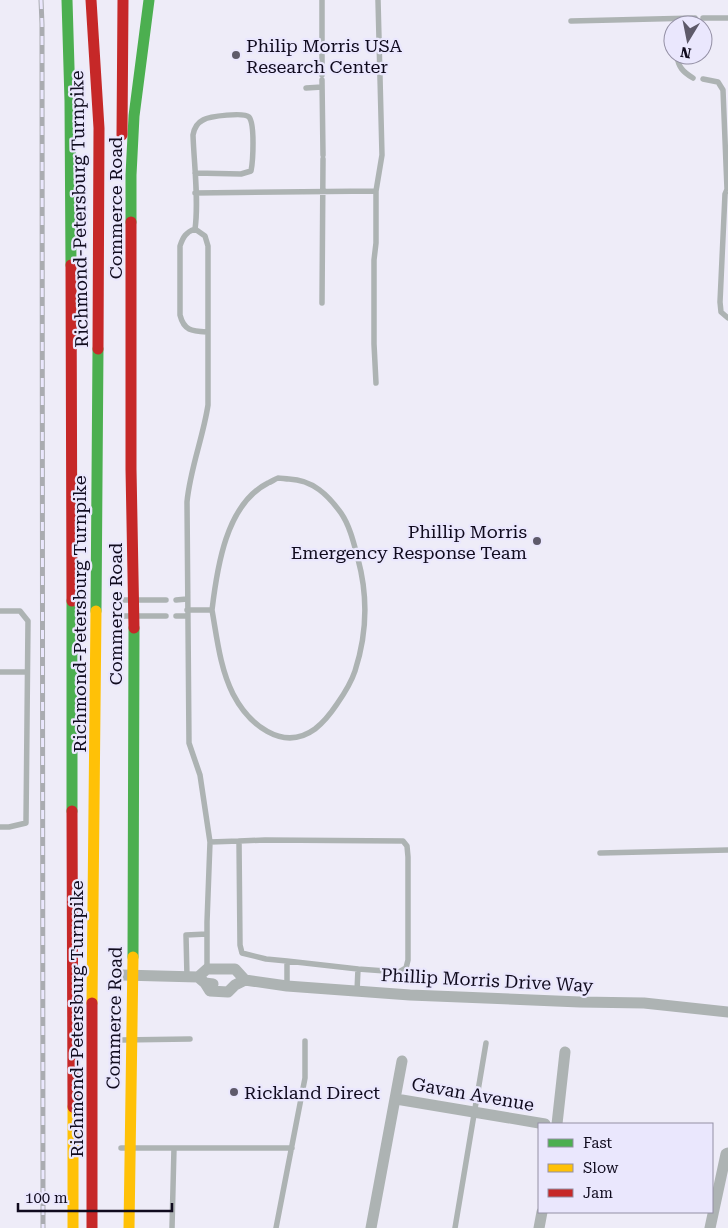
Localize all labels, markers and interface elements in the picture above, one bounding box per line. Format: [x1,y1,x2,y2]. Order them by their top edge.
north arrow [663,15,713,65]
place label: Philip Morris USA Research Center [246,35,402,77]
text: N [679,44,692,62]
marker: Philip Morris USA Research Center [230,49,242,61]
street label: Richmond-Petersburg Turnpike [66,70,92,348]
street label: Commerce Road [105,136,126,279]
street label: Richmond-Petersburg Turnpike [69,475,90,753]
place label: Phillip Morris Emergency Response Team [291,521,527,563]
marker: Phillip Morris Emergency Response Team [531,535,543,547]
street label: Commerce Road [105,542,126,685]
street label: Richmond-Petersburg Turnpike [66,880,87,1158]
street label: Commerce Road [102,946,126,1090]
street label: Phillip Morris Drive Way [380,964,594,996]
street label: Gavan Avenue [410,1073,536,1115]
place label: Rickland Direct [244,1082,380,1103]
marker: Rickland Direct [228,1086,240,1098]
legend [538,1123,713,1213]
text: Fast [583,1134,613,1152]
text: Slow [583,1159,619,1177]
scale bar [18,1180,171,1212]
text: Jam [583,1184,613,1202]
text: 100 m [25,1189,68,1207]

